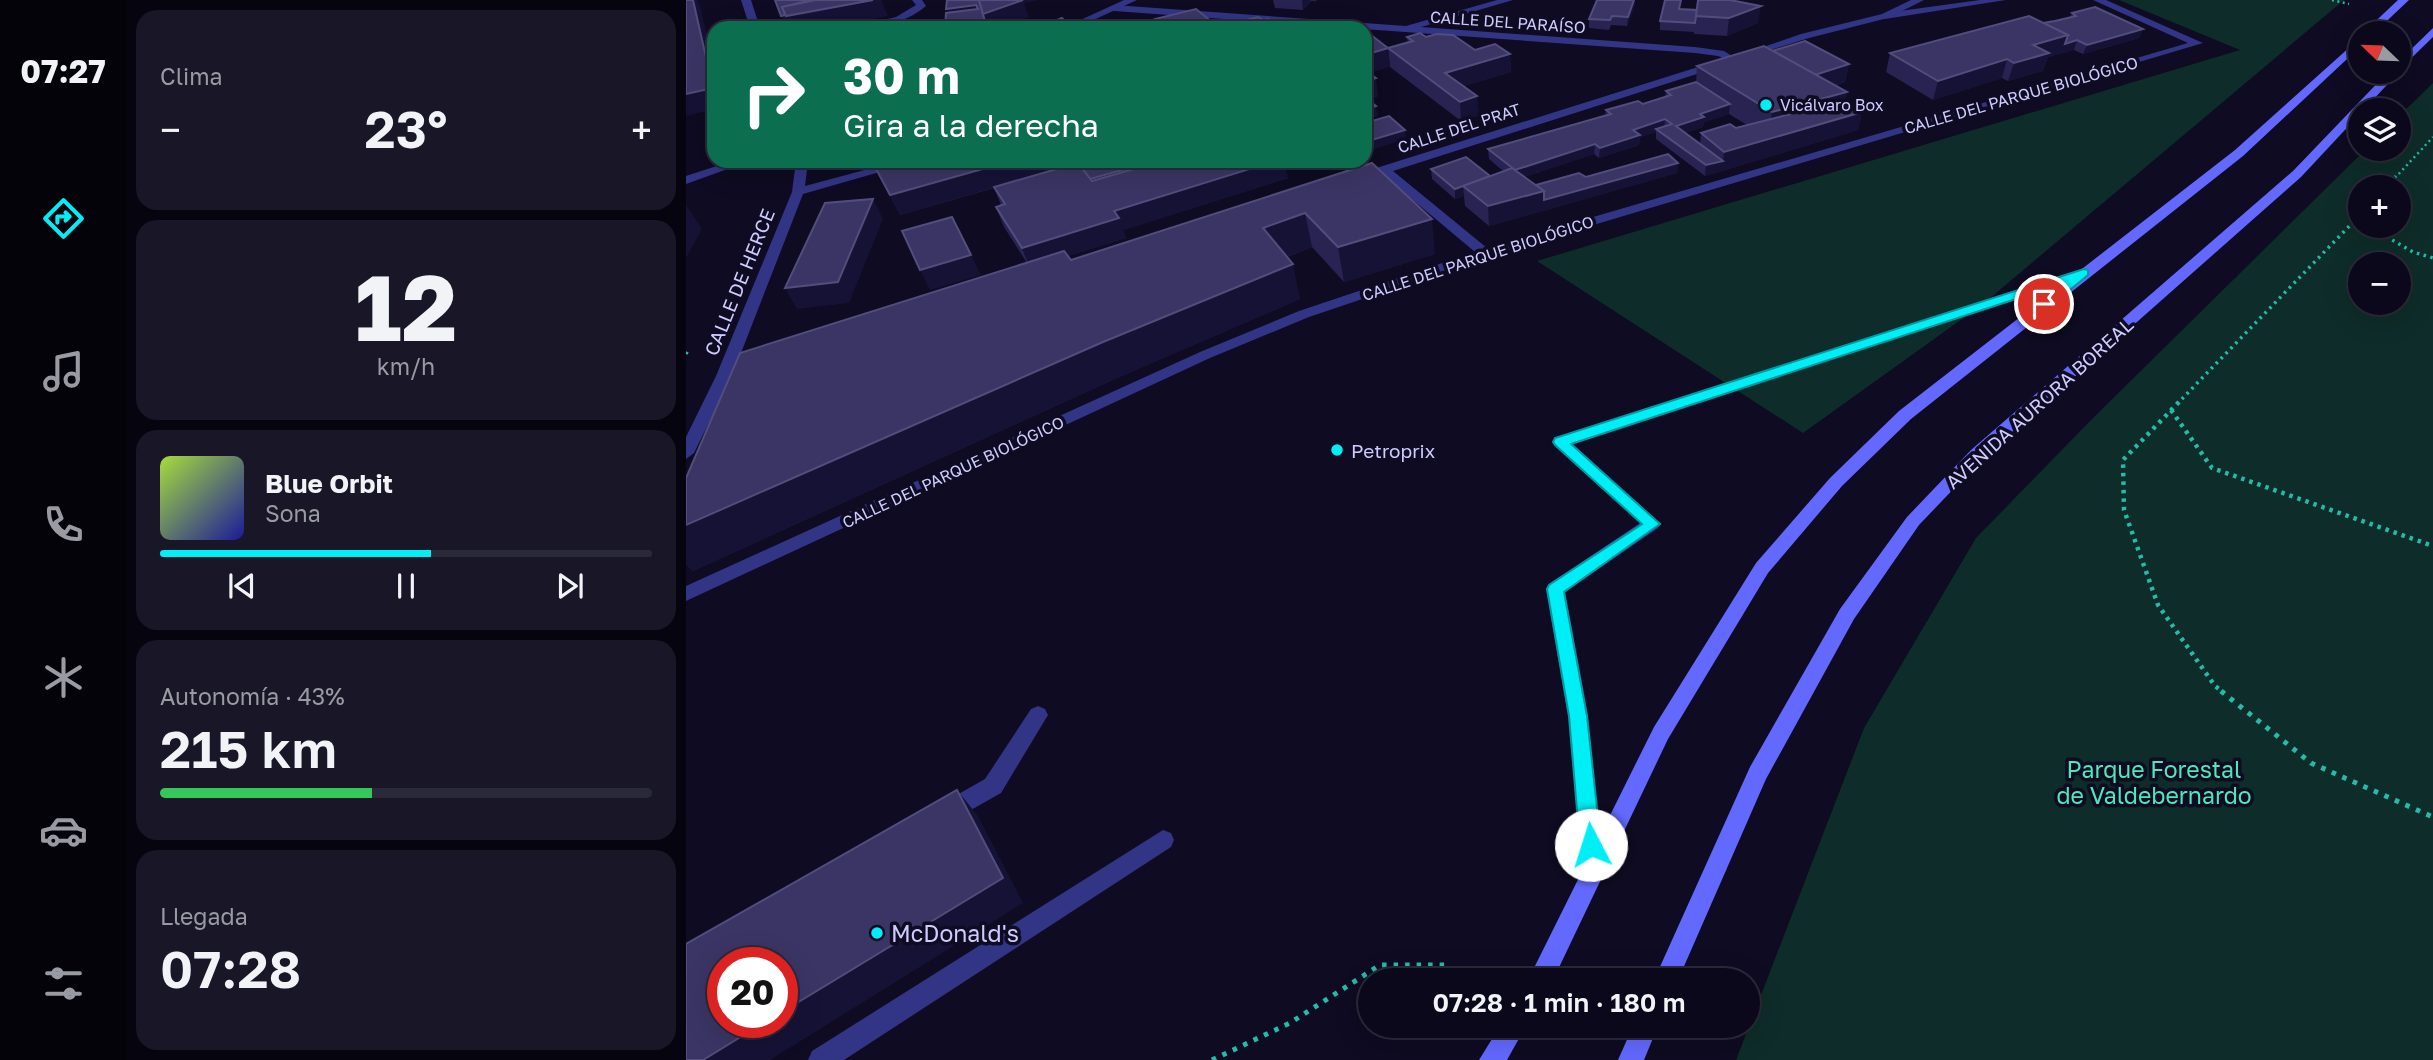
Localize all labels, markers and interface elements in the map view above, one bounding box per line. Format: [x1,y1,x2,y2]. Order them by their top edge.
street label: CALLE DEL PARAÍSO [1430,7,1586,37]
north arrow [2348,21,2412,84]
map controls [2348,21,2411,315]
text: 30 m [843,46,960,105]
icon: right [728,49,819,140]
text: 07:27 [20,52,106,90]
street label: CALLE DEL PARQUE BIOLÓGICO [1902,52,2140,138]
text: Clima [160,62,223,90]
place label: Vicálvaro Box [1780,95,1884,115]
text: 23° [365,97,447,159]
marker: Vicálvaro Box [1758,97,1774,113]
button: layers [2348,98,2411,161]
street label: CALLE DEL PRAT [1395,99,1523,157]
text: Gira a la derecha [843,106,1099,144]
text: − [160,107,181,152]
text: + [631,107,652,152]
button: + [2348,175,2411,238]
icon: directions [39,194,88,243]
street label: CALLE DE HERCE [699,205,779,359]
street label: CALLE DEL PARQUE BIOLÓGICO [1360,211,1596,305]
text: 12 [355,252,457,361]
button: − [2348,252,2411,315]
pin [2014,274,2074,334]
icon: arrive [2025,285,2063,323]
street label: AVENIDA AURORA BOREAL [1941,313,2138,493]
icon: music [39,347,88,396]
text: km/h [377,352,435,380]
street label: CALLE DEL PARQUE BIOLÓGICO [839,412,1067,532]
place label: Petroprix [1351,439,1435,462]
marker: Petroprix [1329,442,1345,458]
text: Blue Orbit [265,468,393,499]
text: Sona [265,499,321,527]
icon: phone [39,500,88,549]
icon: previous [223,567,261,605]
icon: pause [387,567,425,605]
icon: next [551,567,589,605]
icon: climate [39,653,88,702]
text: Autonomía · 43% [160,682,345,710]
text: 215 km [160,717,337,779]
park label: Parque Forestal de Valdebernardo [2056,755,2252,809]
icon: car [39,806,88,855]
position arrow [1554,808,1628,882]
text: Llegada [160,902,248,930]
place label: McDonald's [891,919,1019,947]
marker: McDonald's [869,925,885,941]
text: 07:28 [160,937,301,999]
speed limit sign: 20 [707,947,798,1038]
icon: filters [39,959,88,1008]
text: 07:28 · 1 min · 180 m [1432,987,1686,1018]

